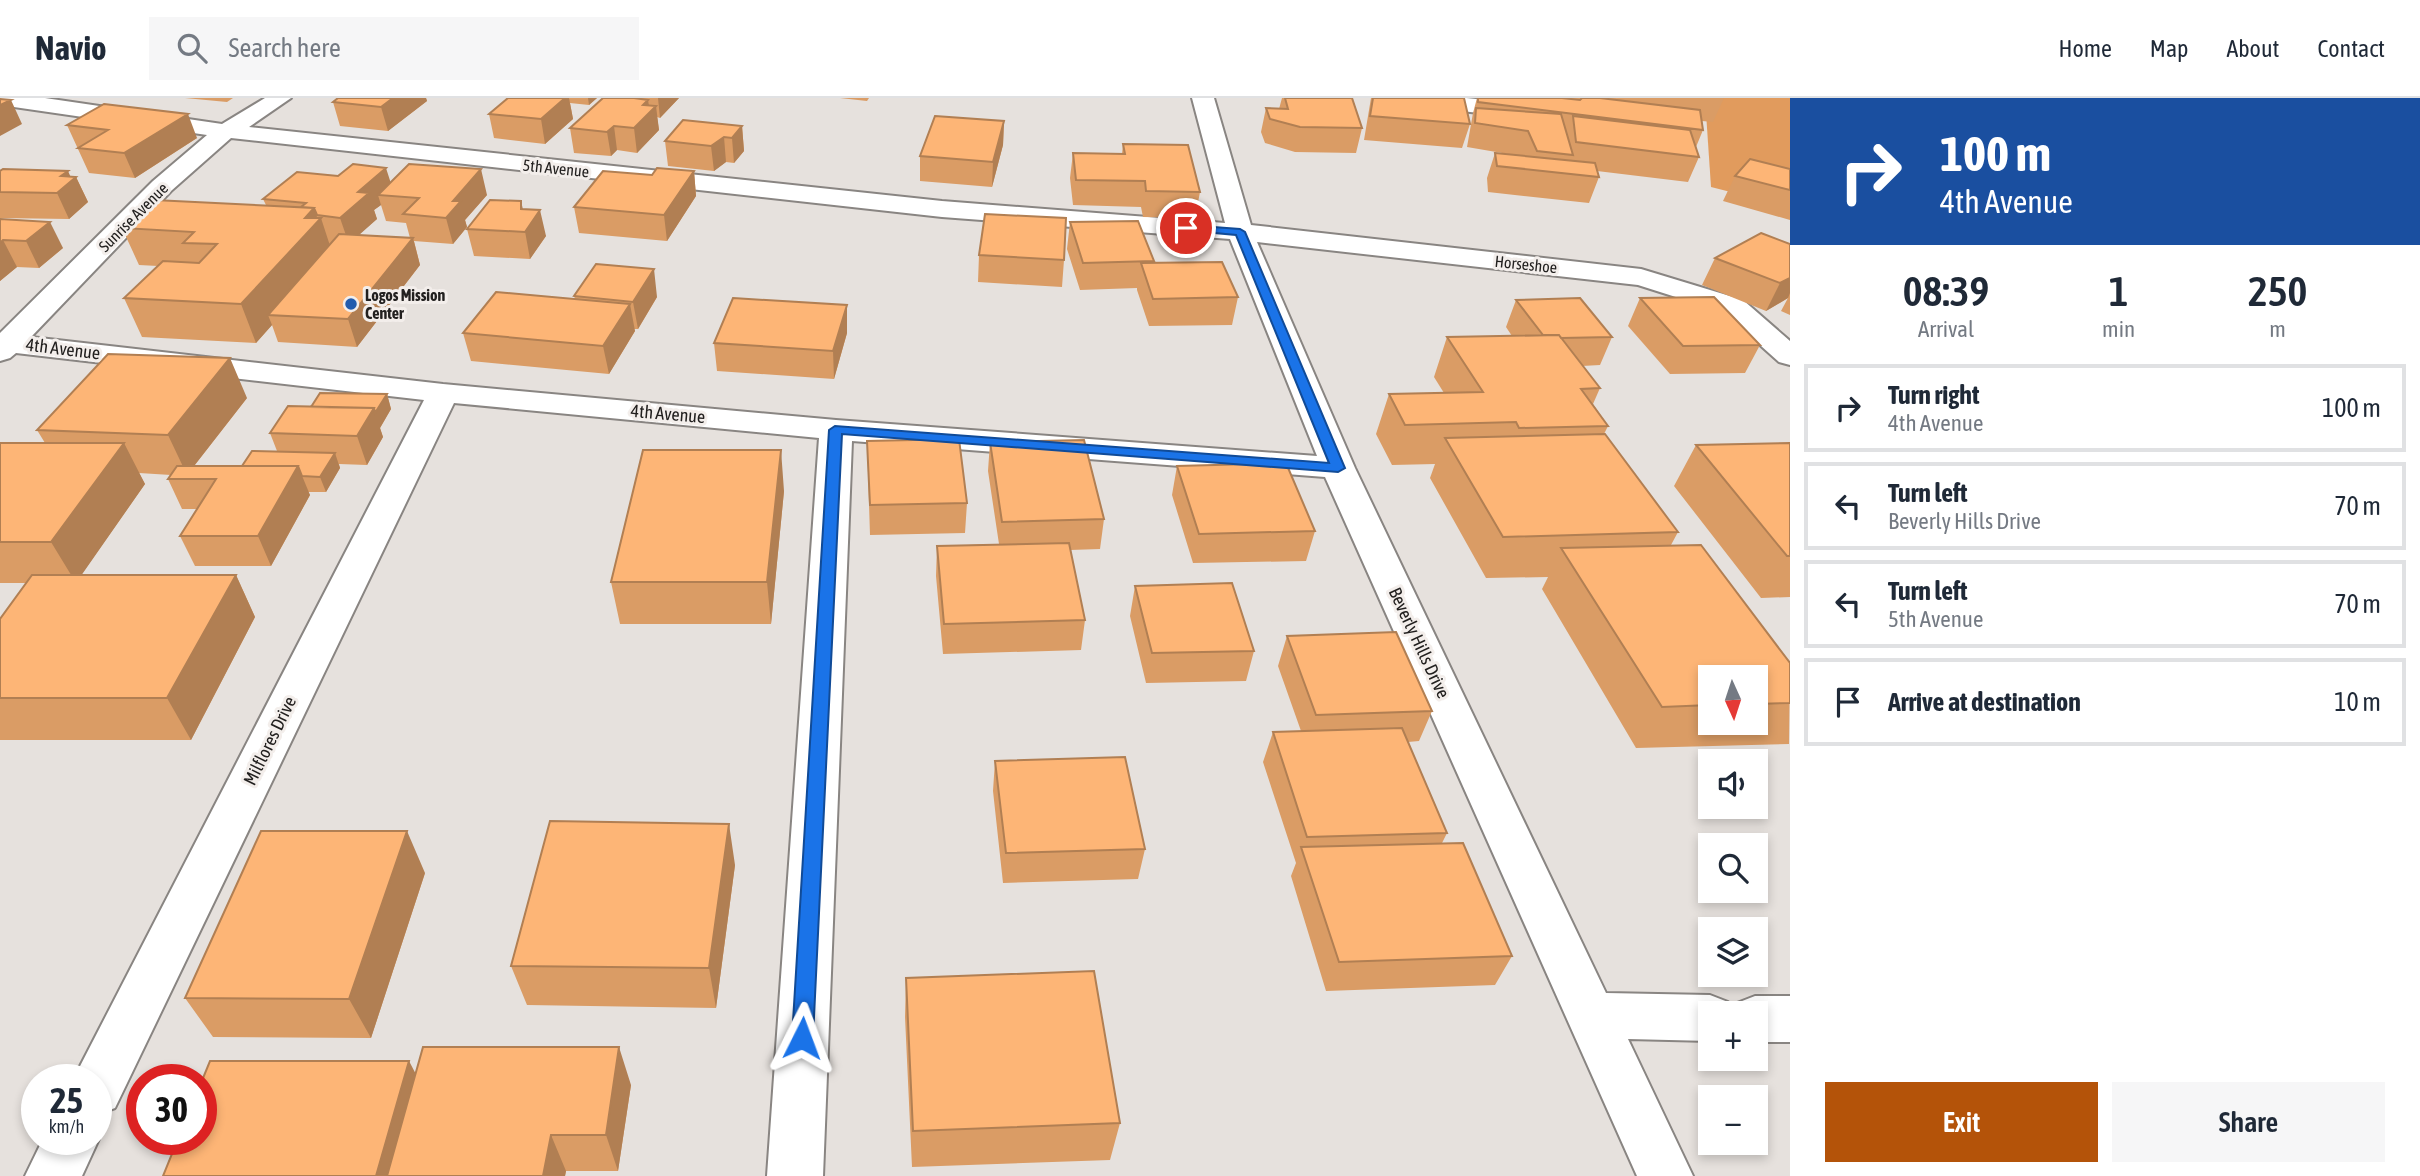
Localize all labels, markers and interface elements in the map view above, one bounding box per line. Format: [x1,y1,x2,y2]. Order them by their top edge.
search box [149,17,639,80]
text: Navio [35,29,107,67]
icon: search [173,29,211,67]
text: Search here [229,33,341,63]
text: Home [2058,35,2112,62]
text: Map [2150,35,2188,62]
text: About [2226,35,2279,62]
text: Contact [2317,35,2385,62]
text: 100 m [1940,125,2051,181]
icon: right [1825,126,1916,217]
street label: 5th Avenue [522,156,590,180]
street label: Sunrise Avenue [95,179,171,255]
text: 4th Avenue [1940,183,2073,220]
pin [1156,198,1216,258]
icon: arrive [1167,209,1205,247]
street label: Horseshoe [1494,252,1558,276]
text: 08:39 [1903,267,1989,315]
text: 1 [2109,267,2128,315]
text: 250 [2248,267,2307,315]
place label: Logos Mission Center [365,286,446,322]
marker: Logos Mission Center [343,296,359,312]
text: Arrival [1918,316,1974,342]
text: min [2102,316,2135,342]
text: m [2269,316,2286,342]
street label: 4th Avenue [25,334,101,363]
text: Turn right [1888,380,1979,410]
icon: right [1829,389,1867,427]
text: 100 m [2322,393,2381,423]
street label: 4th Avenue [630,400,706,427]
text: 4th Avenue [1888,410,1983,436]
text: Turn left [1888,478,1968,508]
icon: left [1829,487,1867,525]
text: 70 m [2334,491,2381,521]
text: Beverly Hills Drive [1888,508,2041,534]
text: Turn left [1888,576,1968,606]
street label: Beverly Hills Drive [1385,584,1454,701]
icon: left [1829,585,1867,623]
text: 70 m [2334,589,2381,619]
text: 5th Avenue [1888,606,1983,632]
north arrow [1698,665,1768,735]
map controls [1698,665,1768,1155]
icon: arrive [1829,683,1867,721]
text: Arrive at destination [1888,687,2081,717]
text: 10 m [2334,687,2381,717]
street label: Milflores Drive [239,693,300,789]
button: sound [1698,749,1768,819]
button: search [1698,833,1768,903]
button: layers [1698,917,1768,987]
position arrow [765,1001,839,1075]
button: + [1698,1001,1768,1071]
speed limit sign: 30 [126,1064,217,1155]
text: 25 [50,1080,83,1120]
button: Exit [1825,1082,2098,1162]
button: Share [2112,1082,2385,1162]
button: − [1698,1085,1768,1155]
text: km/h [49,1116,84,1137]

